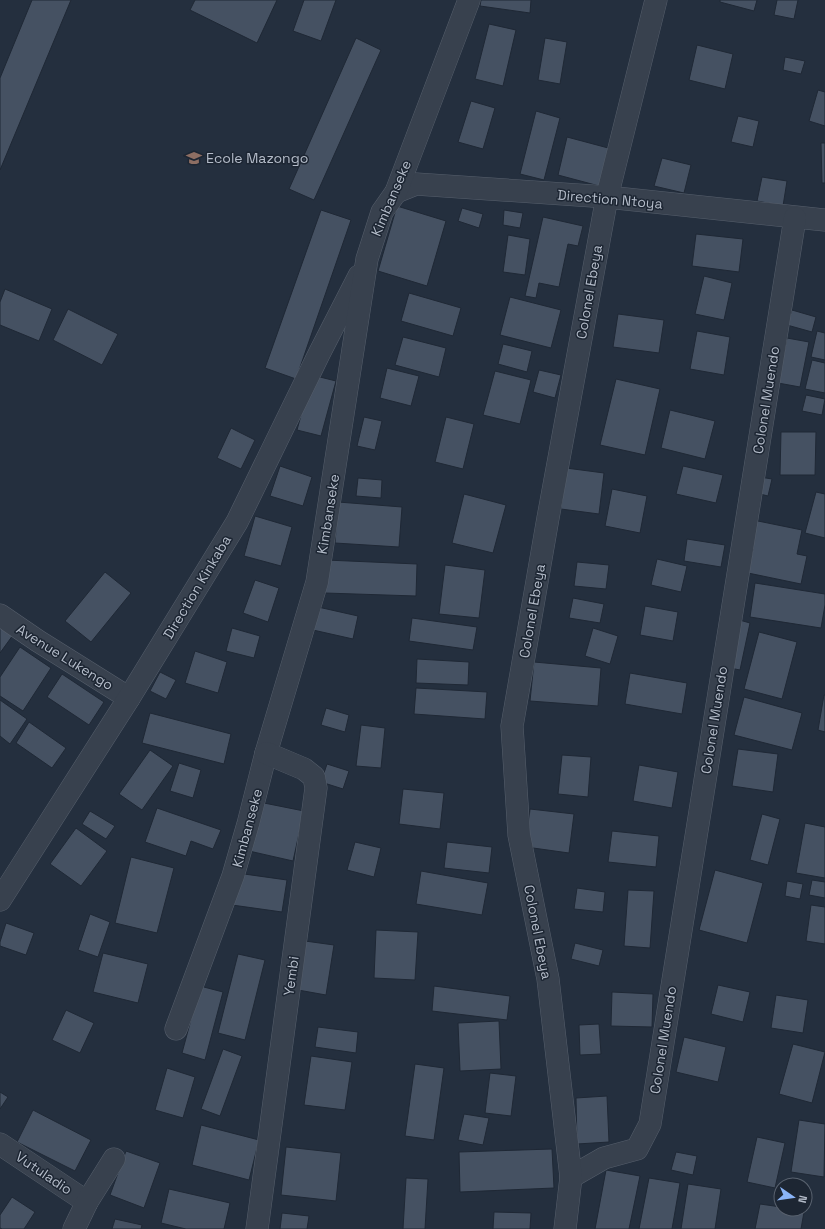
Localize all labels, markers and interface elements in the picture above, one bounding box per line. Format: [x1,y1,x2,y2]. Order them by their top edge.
school or university icon: Ecole Mazongo [185,149,203,167]
place label: Ecole Mazongo [206,149,308,167]
street label: Kimbanseke [367,157,415,239]
street label: Direction Ntoya [557,185,663,213]
street label: Colonel Ebeya [572,243,606,341]
street label: Colonel Muendo [749,345,783,455]
street label: Kimbanseke [313,473,343,555]
street label: Direction Kinkaba [159,532,235,642]
street label: Colonel Ebeya [515,562,549,660]
street label: Avenue Lukengo [13,620,117,694]
street label: Colonel Muendo [697,665,731,775]
street label: Kimbanseke [228,787,266,869]
street label: Colonel Ebeya [520,883,556,981]
street label: Yembi [279,955,303,997]
street label: Colonel Muendo [646,985,680,1095]
street label: Vutuladio [12,1148,76,1198]
north arrow [773,1177,813,1217]
text: N [795,1194,810,1204]

